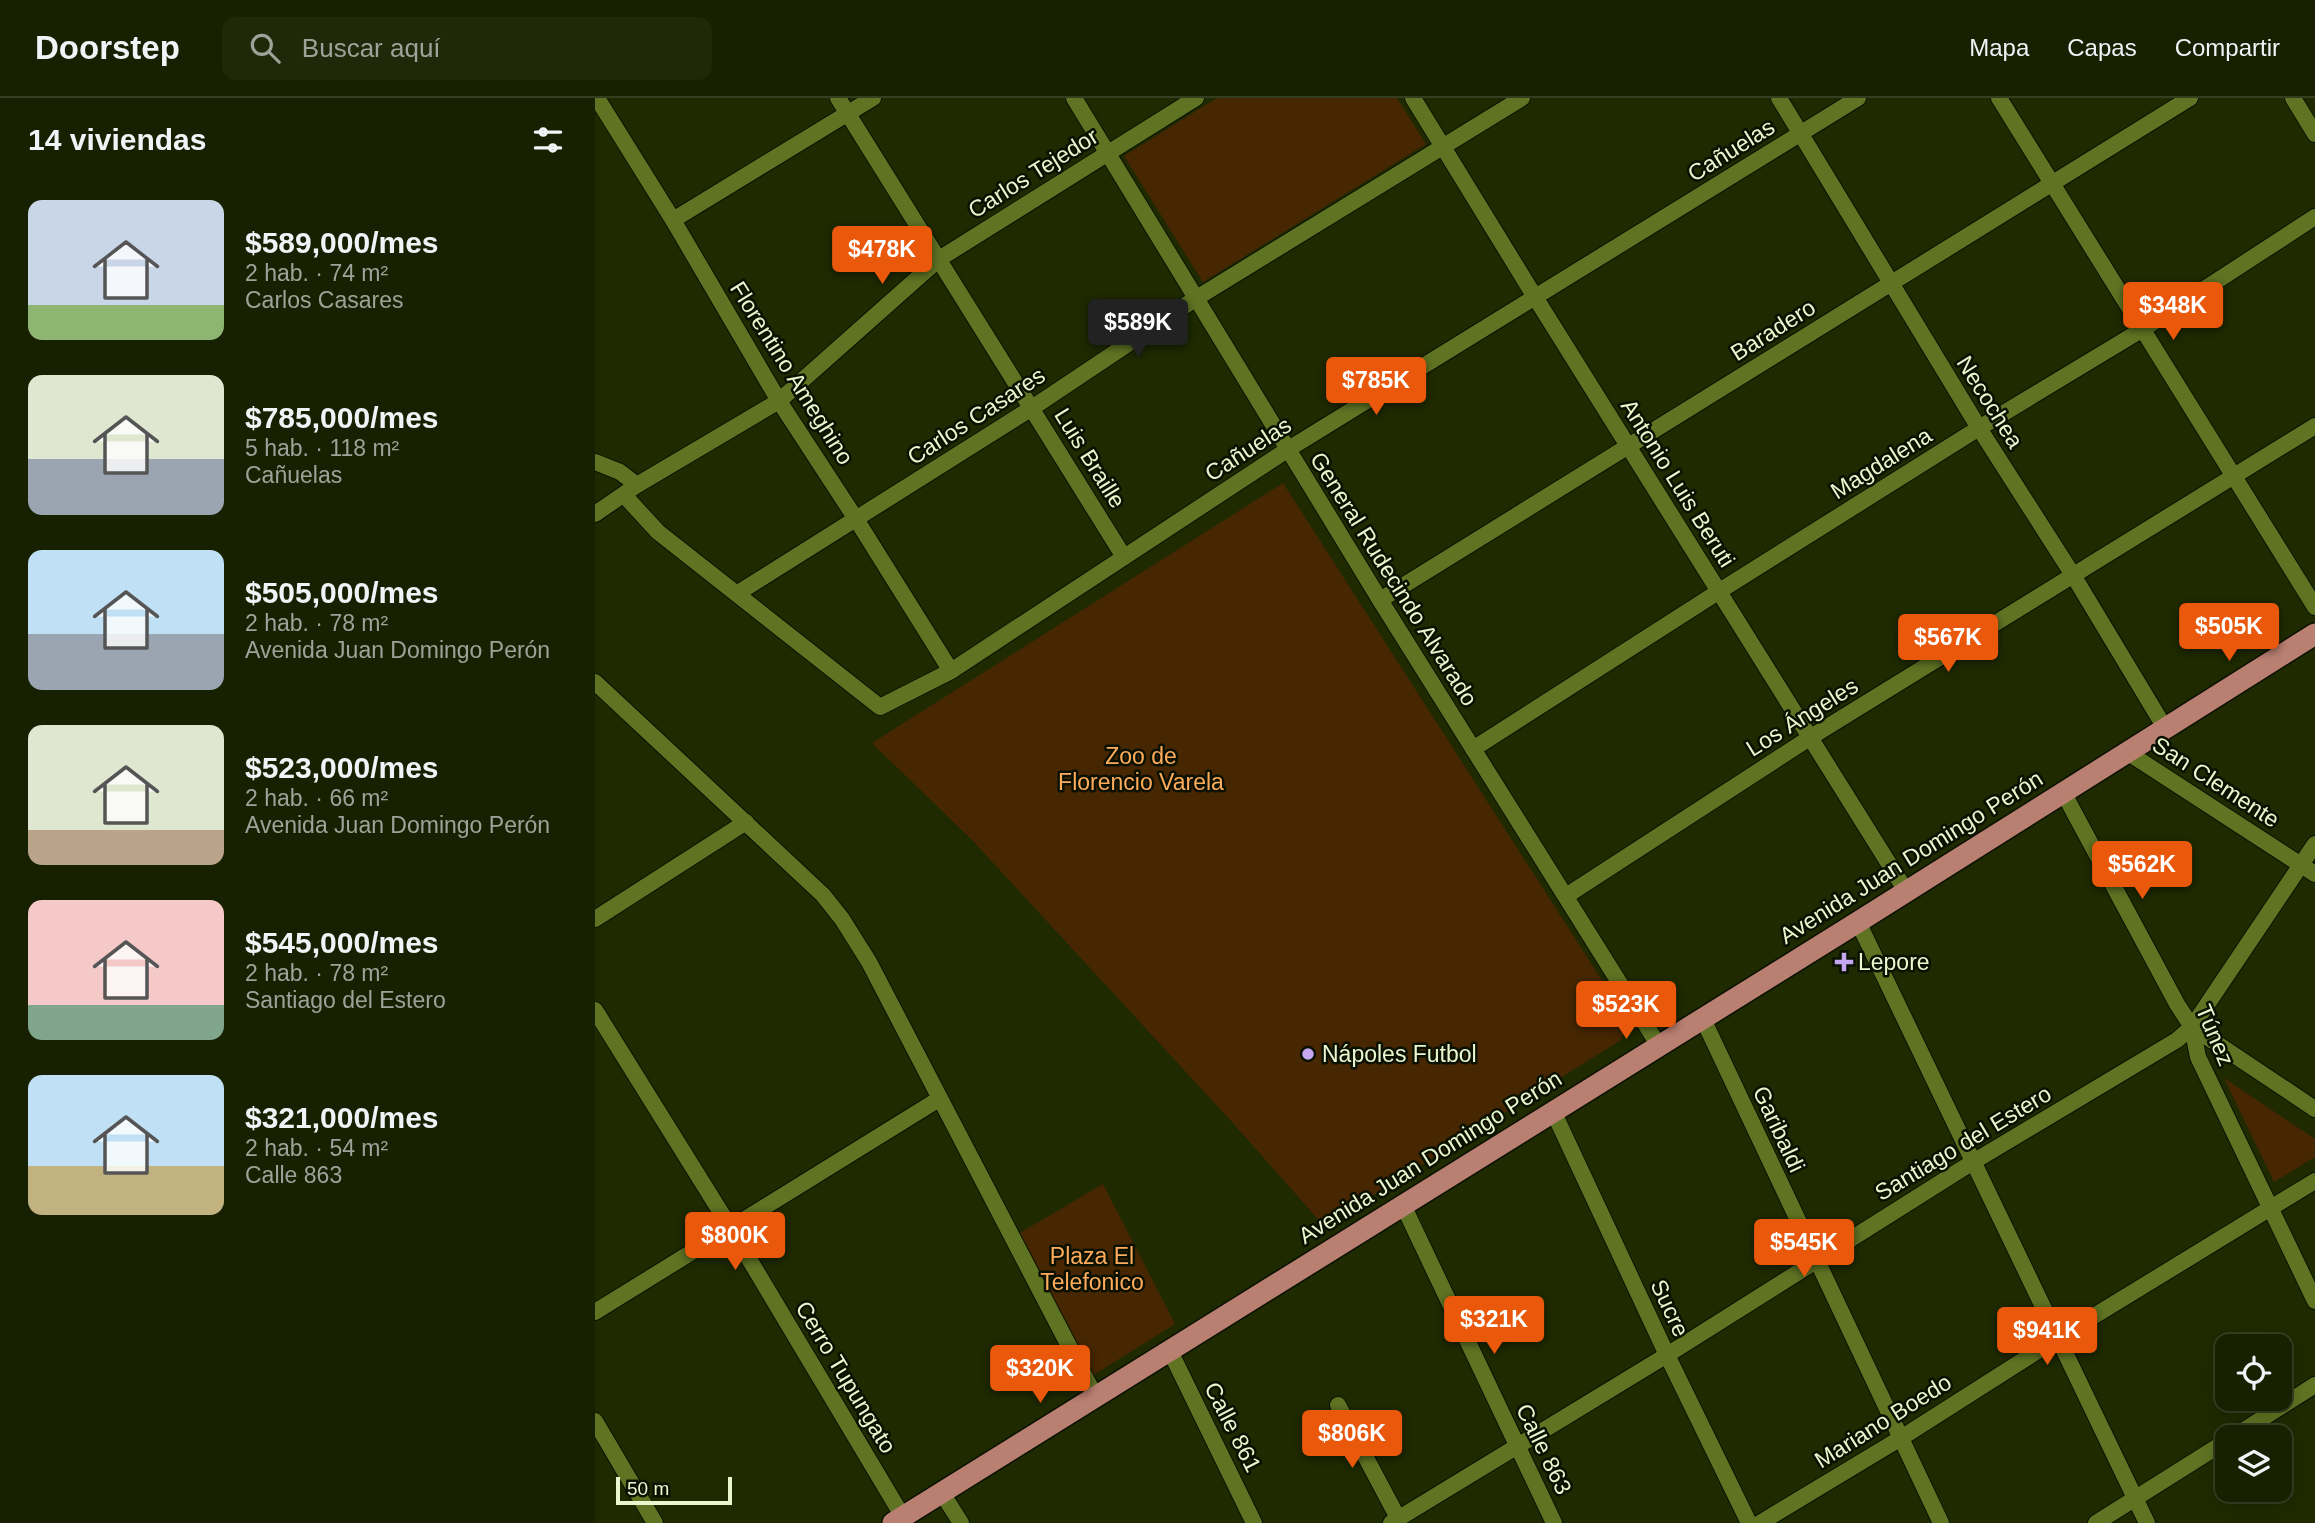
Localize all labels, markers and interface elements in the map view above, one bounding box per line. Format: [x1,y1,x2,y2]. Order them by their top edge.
search box [222,17,712,80]
text: Doorstep [35,29,180,66]
icon: search [246,29,284,67]
text: Buscar aquí [302,33,441,63]
text: Mapa [1969,34,2029,61]
text: Capas [2067,34,2137,61]
text: Compartir [2175,34,2280,61]
street label: Cañuelas [1683,113,1779,187]
icon: filters [529,121,567,159]
text: 14 viviendas [28,123,206,156]
street label: Carlos Tejedor [963,123,1103,223]
text: $589,000/mes [245,226,439,259]
pin: $478K [833,226,931,286]
icon: home [84,228,168,312]
text: $478K [848,236,916,262]
text: 2 hab. · 74 m² [245,260,388,286]
street label: Florentino Ameghino [725,277,859,469]
pin: $348K [2124,282,2222,342]
text: Carlos Casares [245,287,404,313]
text: $348K [2139,292,2207,318]
street label: Baradero [1726,294,1820,366]
pin: $589K [1089,300,1187,359]
text: $589K [1104,309,1172,335]
street label: Necochea [1952,351,2029,453]
pin: $785K [1327,358,1425,417]
street label: Carlos Casares [902,362,1050,470]
text: $785K [1342,367,1410,393]
street label: Antonio Luis Beruti [1616,394,1740,572]
text: $785,000/mes [245,401,439,434]
icon: home [84,403,168,487]
street label: Luis Braille [1049,403,1131,513]
street label: Cañuelas [1200,412,1296,486]
street label: Magdalena [1826,422,1936,504]
text: 5 hab. · 118 m² [245,435,399,461]
street label: General Rudecindo Alvarado [1305,447,1483,711]
text: Cañuelas [245,462,342,488]
text: $505,000/mes [245,576,439,609]
icon: home [84,578,168,662]
pin: $505K [2180,603,2278,663]
text: 2 hab. · 78 m² [245,610,388,636]
text: $505K [2195,613,2263,639]
pin: $567K [1899,614,1997,674]
text: $567K [1914,624,1982,650]
text: Avenida Juan Domingo Perón [245,637,550,663]
street label: Los Ángeles [1741,672,1863,762]
street label: San Clemente [2148,731,2284,833]
park label: Zoo de Florencio Varela [1058,743,1224,795]
text: $523,000/mes [245,751,439,784]
icon: home [84,753,168,837]
street label: Avenida Juan Domingo Perón [1775,765,2047,949]
text: 2 hab. · 66 m² [245,785,388,811]
text: Avenida Juan Domingo Perón [245,812,550,838]
pin: $562K [2093,842,2191,901]
text: $562K [2108,851,2176,877]
text: $545,000/mes [245,926,439,959]
icon: home [84,928,168,1012]
place label: Lepore [1858,949,1930,975]
marker: Lepore [1836,954,1852,970]
text: 2 hab. · 78 m² [245,960,388,986]
pin: $523K [1577,982,1675,1041]
text: Santiago del Estero [245,987,446,1013]
text: $523K [1592,991,1660,1017]
street label: Túnez [2191,1000,2239,1070]
place label: Nápoles Futbol [1322,1041,1477,1067]
marker: Nápoles Futbol [1300,1046,1316,1062]
street label: Avenida Juan Domingo Perón [1294,1065,1566,1249]
street label: Santiago del Estero [1870,1080,2056,1206]
street label: Garibaldi [1748,1082,1810,1176]
text: $321,000/mes [245,1101,439,1134]
icon: home [84,1103,168,1187]
text: 2 hab. · 54 m² [245,1135,388,1161]
text: Calle 863 [245,1162,342,1188]
pin: $800K [686,1212,784,1272]
pin: $545K [1755,1220,1853,1279]
text: $800K [701,1222,769,1248]
text: $545K [1770,1229,1838,1255]
park label: Plaza El Telefonico [1040,1243,1144,1295]
street label: Sucre [1646,1275,1694,1341]
street label: Cerro Tupungato [790,1296,902,1458]
pin: $321K [1445,1296,1543,1356]
text: $321K [1460,1306,1528,1332]
pin: $941K [1998,1308,2096,1367]
text: $941K [2013,1317,2081,1343]
map controls [2215,1334,2292,1502]
button: locate [2215,1334,2292,1411]
pin: $320K [991,1346,1089,1405]
text: $320K [1006,1355,1074,1381]
street label: Mariano Boedo [1810,1369,1956,1473]
street label: Calle 861 [1199,1378,1267,1476]
street label: Calle 863 [1511,1400,1577,1498]
pin: $806K [1303,1410,1401,1470]
text: $806K [1318,1420,1386,1446]
button: layers [2215,1425,2292,1502]
scale bar [616,1474,731,1506]
text: 50 m [627,1478,669,1499]

